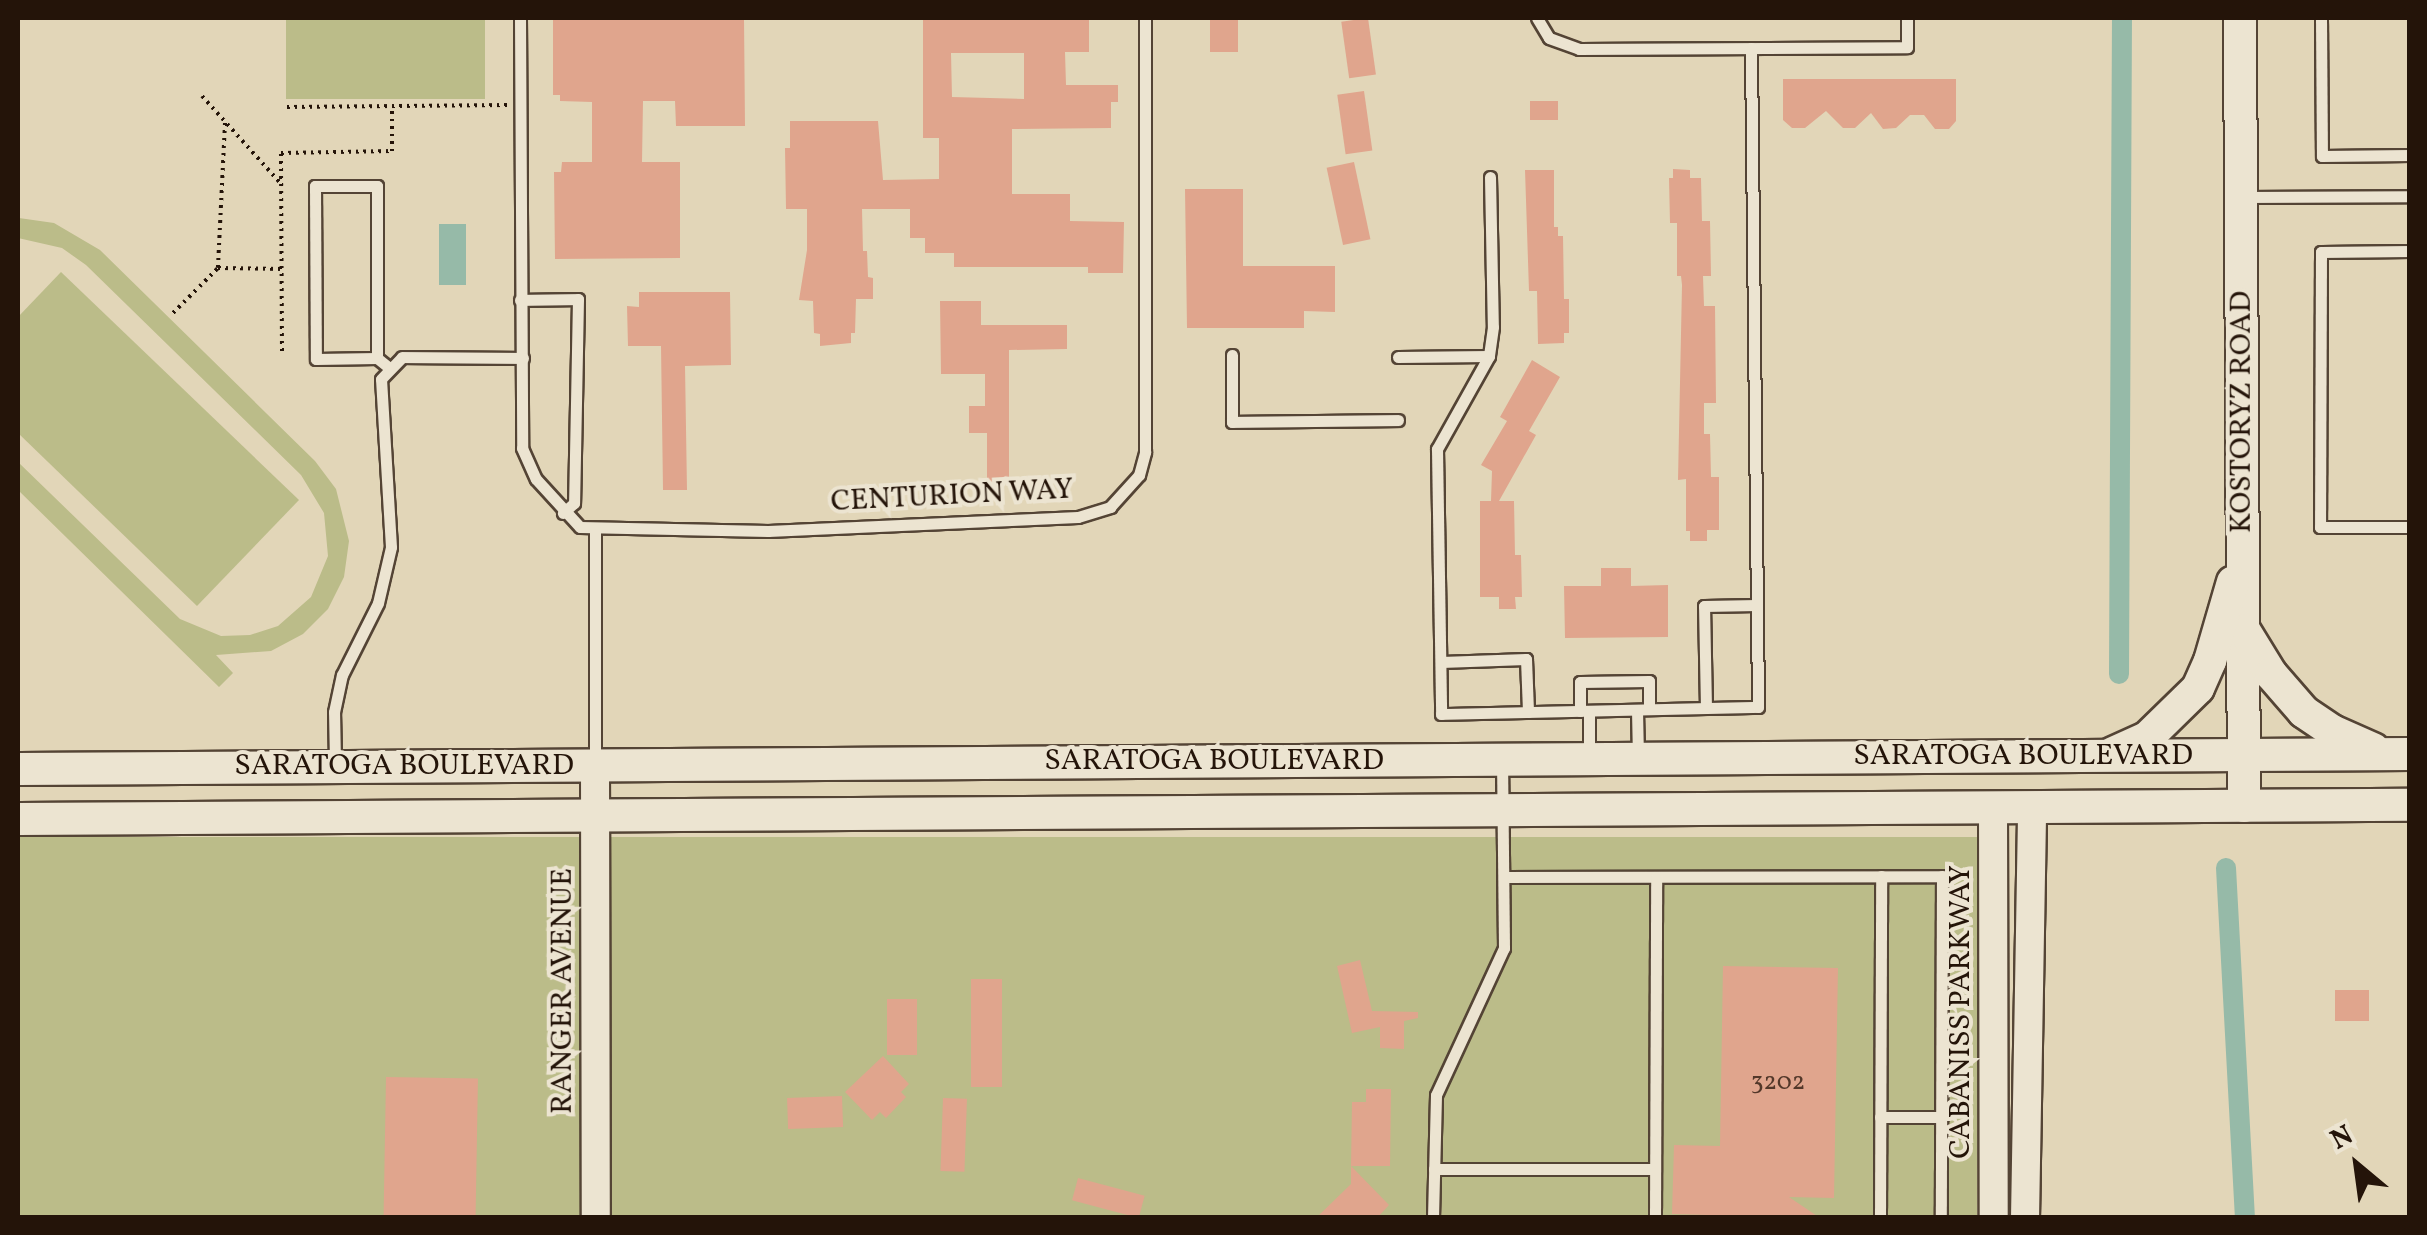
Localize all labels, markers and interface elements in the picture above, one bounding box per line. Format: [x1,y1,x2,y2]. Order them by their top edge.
street label: KOSTORYZ ROAD [2224,291,2260,533]
street label: CENTURION WAY [829,472,1075,520]
street label: SARATOGA BOULEVARD [1853,738,2193,774]
street label: SARATOGA BOULEVARD [1044,743,1384,779]
street label: SARATOGA BOULEVARD [234,748,574,784]
street label: CABANISS PARKWAY [1943,865,1979,1159]
street label: RANGER AVENUE [545,868,581,1114]
house number: 3202 [1751,1068,1805,1098]
north arrow [2307,1115,2407,1215]
text: N [2324,1116,2361,1160]

